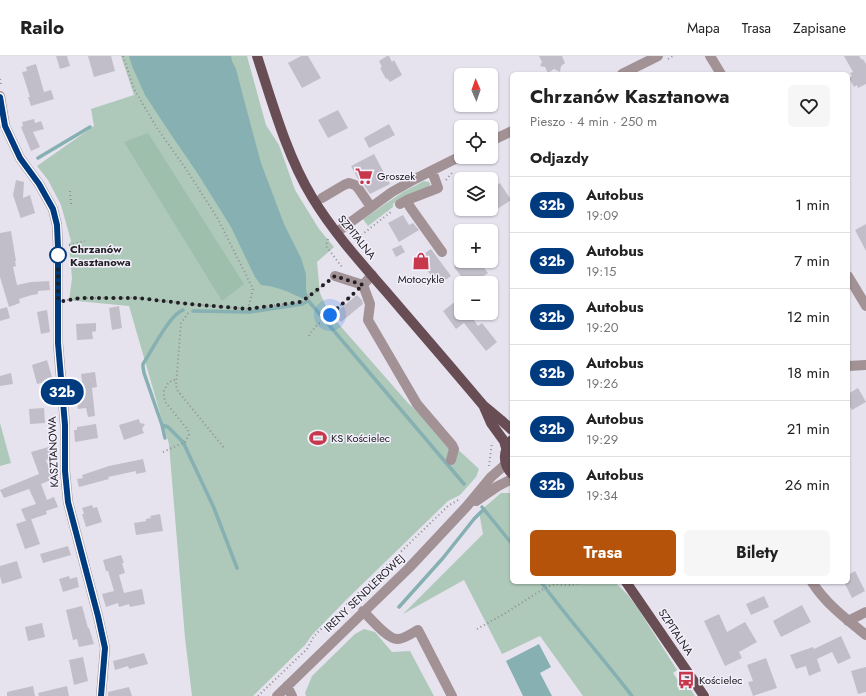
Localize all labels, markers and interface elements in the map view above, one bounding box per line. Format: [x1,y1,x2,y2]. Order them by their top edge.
text: Railo [20,14,64,41]
text: Mapa [687,18,720,38]
text: Trasa [742,18,771,38]
text: Zapisane [793,18,846,38]
north arrow [454,68,498,112]
map controls [454,68,498,320]
text: Chrzanów Kasztanowa [530,83,730,110]
button: heart [788,85,830,127]
text: Pieszo · 4 min · 250 m [530,112,657,131]
button: locate [454,120,498,164]
text: Odjazdy [530,147,589,169]
supermarket icon: Groszek [354,166,374,186]
place label: Groszek [377,168,415,184]
button: layers [454,172,498,216]
text: Autobus [586,184,644,206]
text: 1 min [795,194,830,216]
text: 32b [539,195,565,215]
text: 19:09 [586,206,619,225]
street label: SZPITALNA [334,211,380,263]
button: + [454,224,498,268]
text: Autobus [586,240,644,262]
place label: Chrzanów Kasztanowa [70,241,131,270]
marker: Chrzanów Kasztanowa [49,246,67,264]
text: 7 min [794,250,830,272]
shop icon: Motocykle [411,251,431,271]
text: 32b [539,251,565,271]
text: 19:15 [586,262,616,281]
place label: Motocykle [398,271,445,287]
button: − [454,276,498,320]
text: Autobus [586,296,644,318]
your location [320,305,340,325]
text: 12 min [787,306,830,328]
text: 32b [539,307,565,327]
text: 19:20 [586,318,618,337]
text: Autobus [586,352,644,374]
text: 18 min [787,362,830,384]
text: 32b [539,363,565,383]
text: 19:26 [586,374,618,393]
line badge: 32b [39,379,85,405]
text: 32b [49,382,75,402]
text: Autobus [586,408,644,430]
street label: KASZTANOWA [44,415,62,488]
text: 21 min [787,418,830,440]
text: 32b [539,419,565,439]
sports icon: KS Kościelec [308,428,328,448]
place label: KS Kościelec [331,430,390,446]
text: 19:29 [586,430,618,449]
text: Autobus [586,464,644,486]
text: 26 min [785,474,830,496]
text: 32b [539,475,565,495]
text: 19:34 [586,486,618,505]
button: Trasa [530,530,676,576]
button: Bilety [684,530,830,576]
street label: IRENY SENDLEROWEJ [320,550,408,636]
street label: SZPITALNA [655,606,698,659]
bus stop icon: Kościelec [676,670,696,690]
place label: Kościelec [699,672,743,688]

